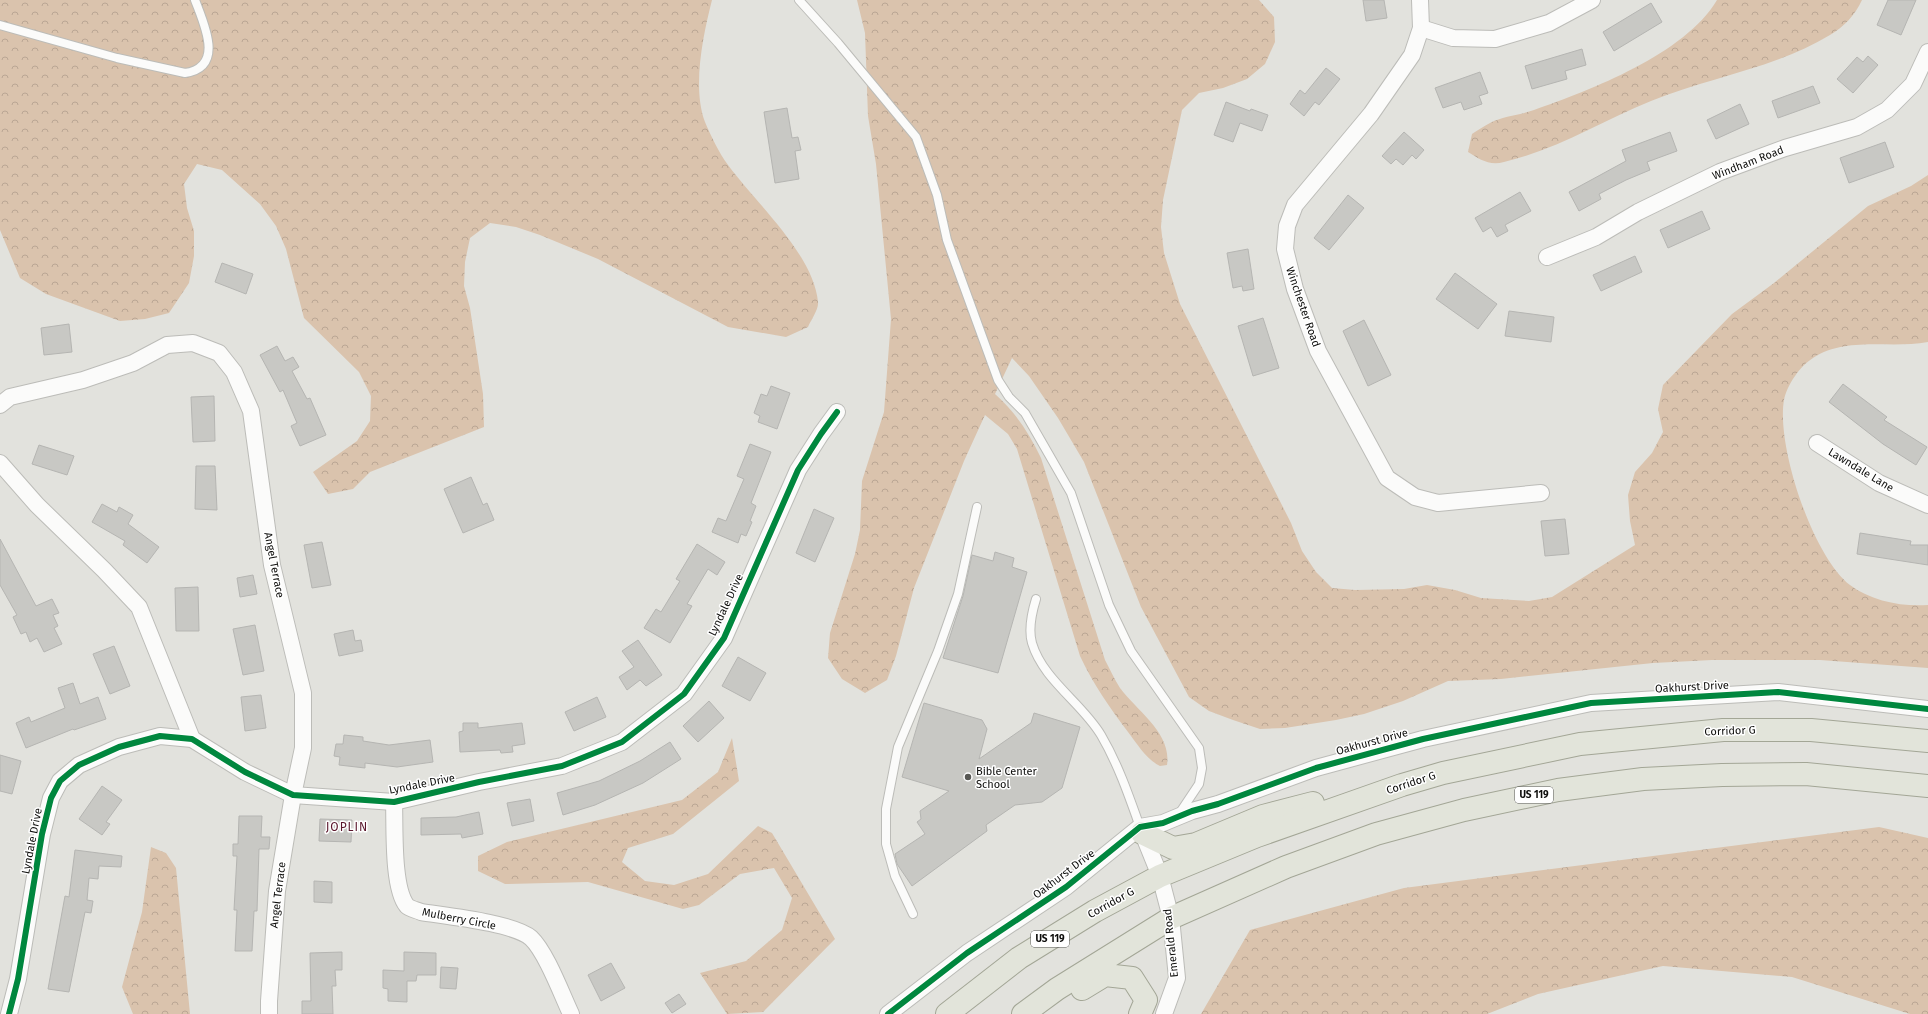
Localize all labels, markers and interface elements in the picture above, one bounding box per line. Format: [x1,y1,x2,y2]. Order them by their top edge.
street label: Windham Road [1710,143,1786,183]
street label: Winchester Road [1283,265,1323,349]
street label: Lawndale Lane [1826,445,1896,495]
street label: Angel Terrace [261,531,287,599]
street label: Lyndale Drive [706,572,746,638]
street label: Oakhurst Drive [1655,679,1729,695]
street label: Corridor G [1704,724,1756,738]
street label: Oakhurst Drive [1335,726,1409,758]
place label: Bible Center School [976,765,1038,791]
street label: Corridor G [1385,769,1437,797]
street label: Lyndale Drive [388,771,456,797]
marker: Bible Center School [963,772,973,782]
road number: US 119 [1515,787,1553,803]
street label: Lyndale Drive [19,807,45,875]
district label: JOPLIN [326,820,368,834]
street label: Oakhurst Drive [1031,847,1097,901]
street label: Angel Terrace [267,861,289,929]
street label: Corridor G [1086,885,1137,921]
street label: Mulberry Circle [421,905,497,933]
street label: Emerald Road [1161,908,1181,978]
road number: US 119 [1031,931,1069,947]

